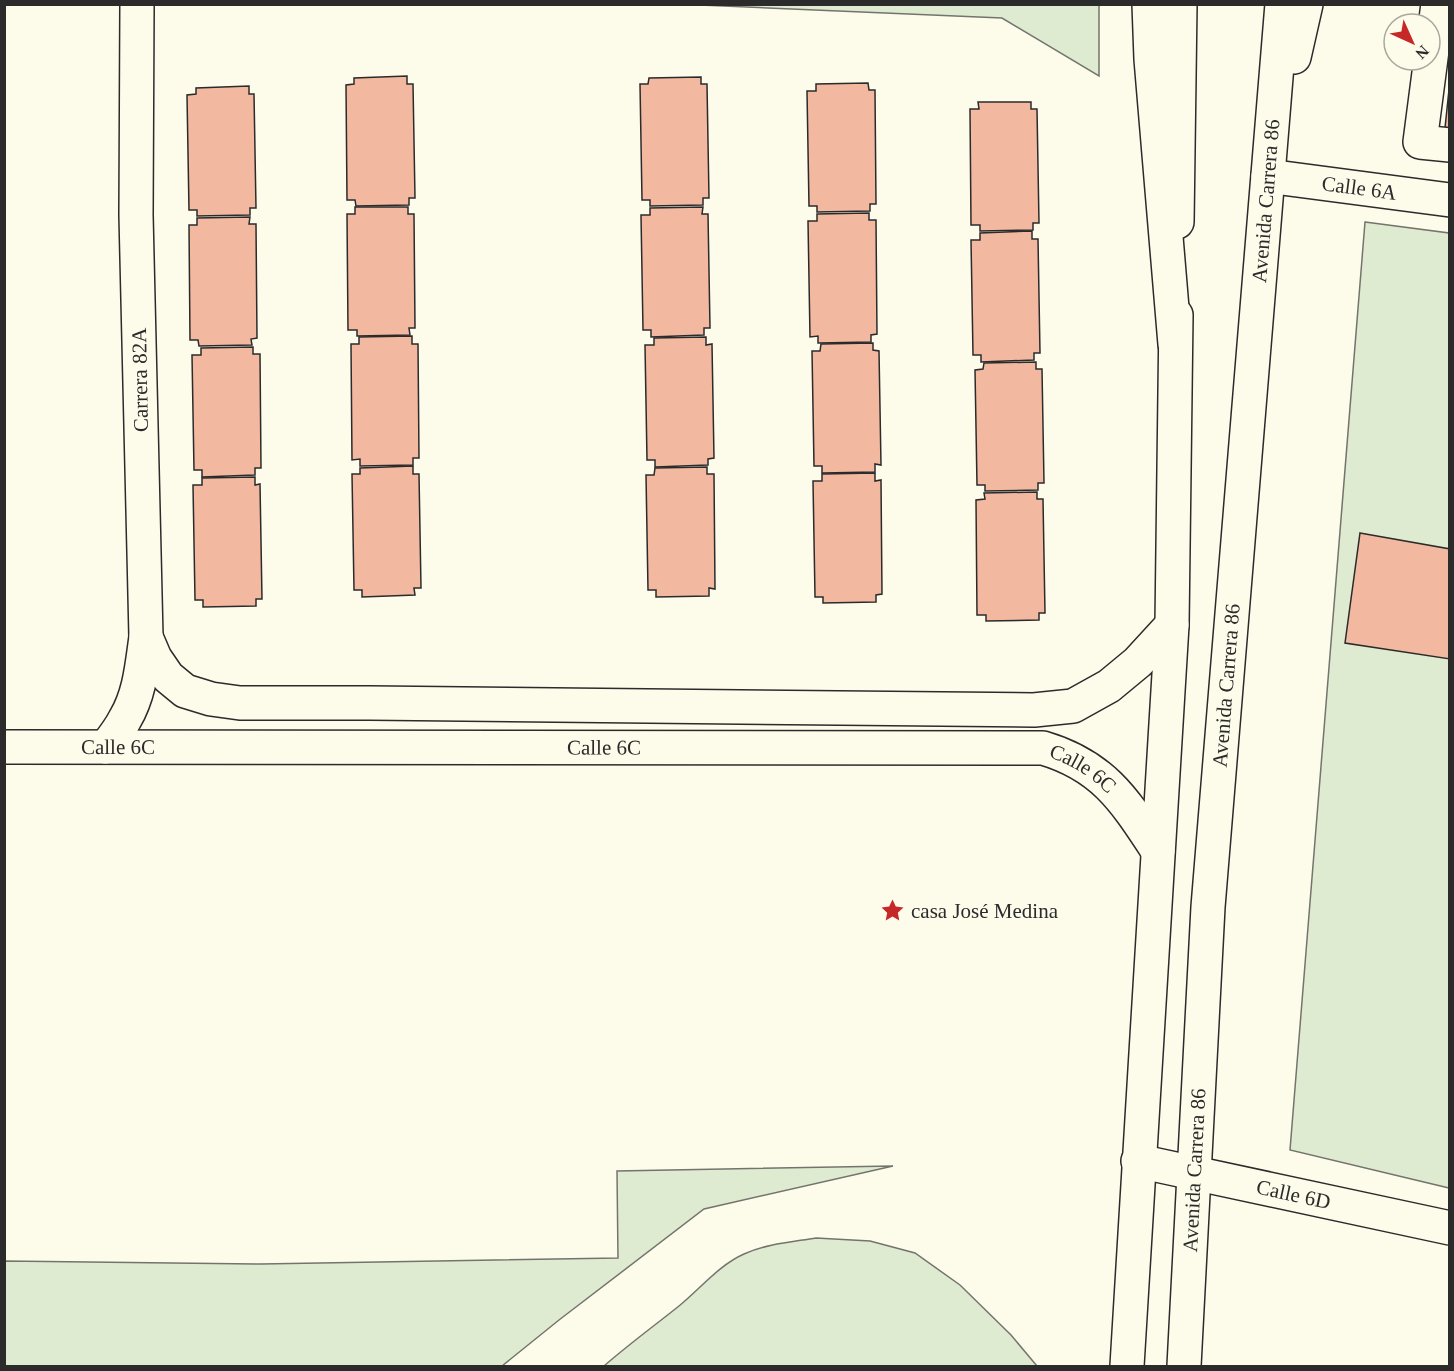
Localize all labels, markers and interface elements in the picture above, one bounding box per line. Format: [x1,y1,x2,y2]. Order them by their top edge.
north arrow [1382,12,1442,72]
text: N [1412,42,1432,63]
street label: Avenida Carrera 86 [1247,118,1285,284]
street label: Calle 6A [1320,171,1399,205]
street label: Carrera 82A [127,327,153,432]
street label: Avenida Carrera 86 [1208,603,1245,768]
street label: Calle 6C [81,735,155,759]
street label: Calle 6C [567,736,641,760]
street label: Calle 6C [1046,739,1121,798]
place icon: casa José Medina [880,898,906,924]
place label: casa José Medina [911,899,1059,923]
street label: Avenida Carrera 86 [1178,1088,1211,1253]
street label: Calle 6D [1254,1175,1333,1214]

